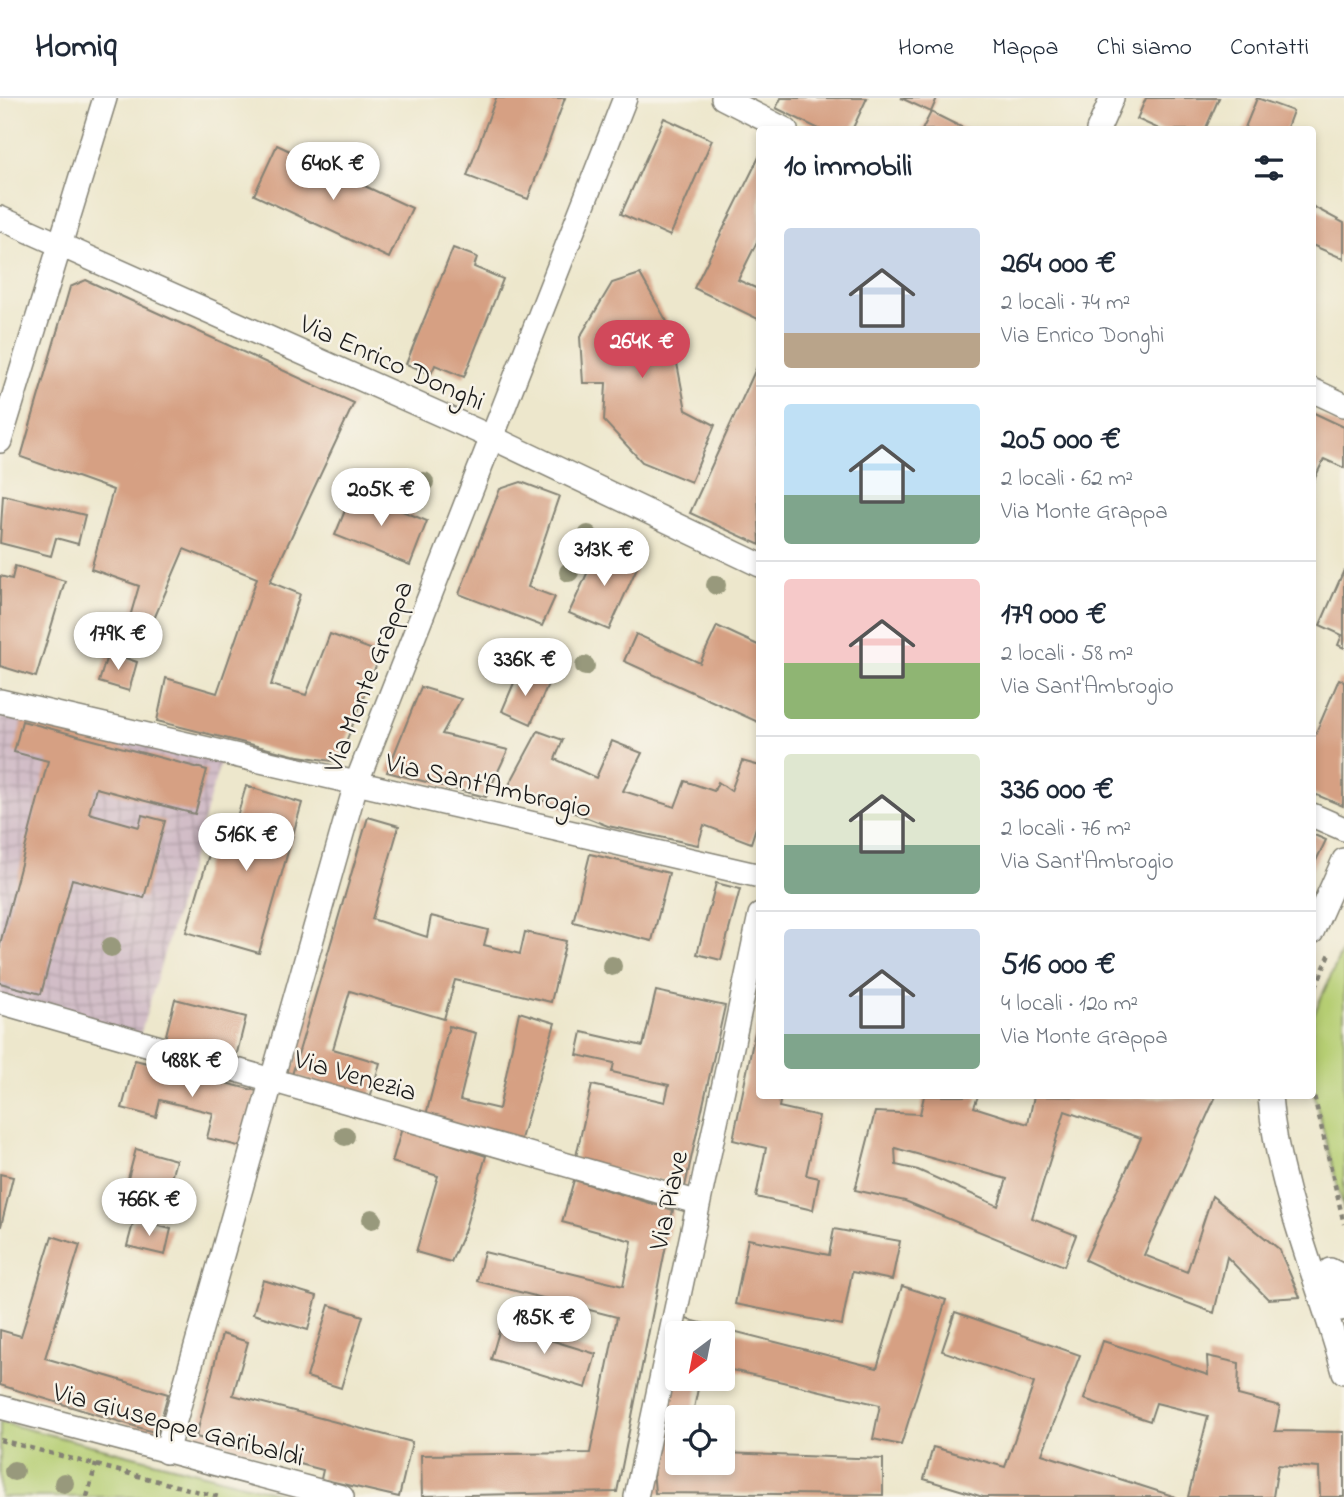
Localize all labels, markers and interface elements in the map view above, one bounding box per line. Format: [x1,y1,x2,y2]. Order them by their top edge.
text: Homiq [35,24,117,72]
text: Home [898,31,954,66]
text: Mappa [992,31,1059,66]
text: Chi siamo [1097,31,1192,66]
text: Contatti [1230,31,1309,66]
pin: 640K € [276,142,390,202]
text: 10 immobili [784,146,912,190]
text: 640K € [302,148,364,181]
icon: filters [1250,149,1288,187]
text: 264 000 € [1001,243,1116,287]
icon: home [840,256,924,340]
text: 2 locali · 74 m² [1001,287,1130,320]
street label: Via Enrico Donghi [291,305,491,423]
pin: 264K € [585,320,699,380]
text: Via Enrico Donghi [1001,320,1164,353]
text: 264K € [610,326,674,359]
text: 205 000 € [1001,419,1121,463]
icon: home [840,432,924,516]
text: 2 locali · 62 m² [1001,463,1133,496]
pin: 205K € [324,468,438,528]
text: 205K € [347,474,415,507]
text: Via Monte Grappa [1001,496,1168,529]
pin: 313K € [547,528,661,588]
text: 313K € [574,534,634,567]
street label: Via Monte Grappa [314,575,426,780]
text: 179 000 € [1001,594,1107,638]
icon: home [840,607,924,691]
pin: 179K € [61,612,175,672]
text: 179K € [90,618,146,651]
pin: 336K € [468,638,582,698]
text: 2 locali · 58 m² [1001,638,1133,671]
text: 336K € [494,644,556,677]
text: Via Sant'Ambrogio [1001,671,1174,704]
street label: Via Sant'Ambrogio [380,744,595,831]
text: 336 000 € [1001,769,1114,813]
icon: home [840,782,924,866]
text: 2 locali · 76 m² [1001,813,1131,846]
pin: 516K € [189,814,303,873]
text: 516K € [214,819,278,852]
text: Via Sant'Ambrogio [1001,846,1174,879]
text: 516 000 € [1001,944,1116,988]
icon: home [840,957,924,1041]
text: 4 locali · 120 m² [1001,988,1138,1021]
text: Via Monte Grappa [1001,1021,1168,1054]
pin: 488K € [135,1040,249,1099]
street label: Via Venezia [288,1040,421,1114]
text: 488K € [162,1045,222,1078]
street label: Via Piave [640,1147,701,1255]
pin: 766K € [92,1178,206,1238]
text: 766K € [118,1184,180,1217]
pin: 185K € [487,1296,601,1356]
text: 185K € [513,1302,575,1335]
north arrow [665,1321,735,1391]
map controls [665,1321,735,1475]
street label: Via Giuseppe Garibaldi [47,1373,308,1480]
button: locate [665,1405,735,1475]

